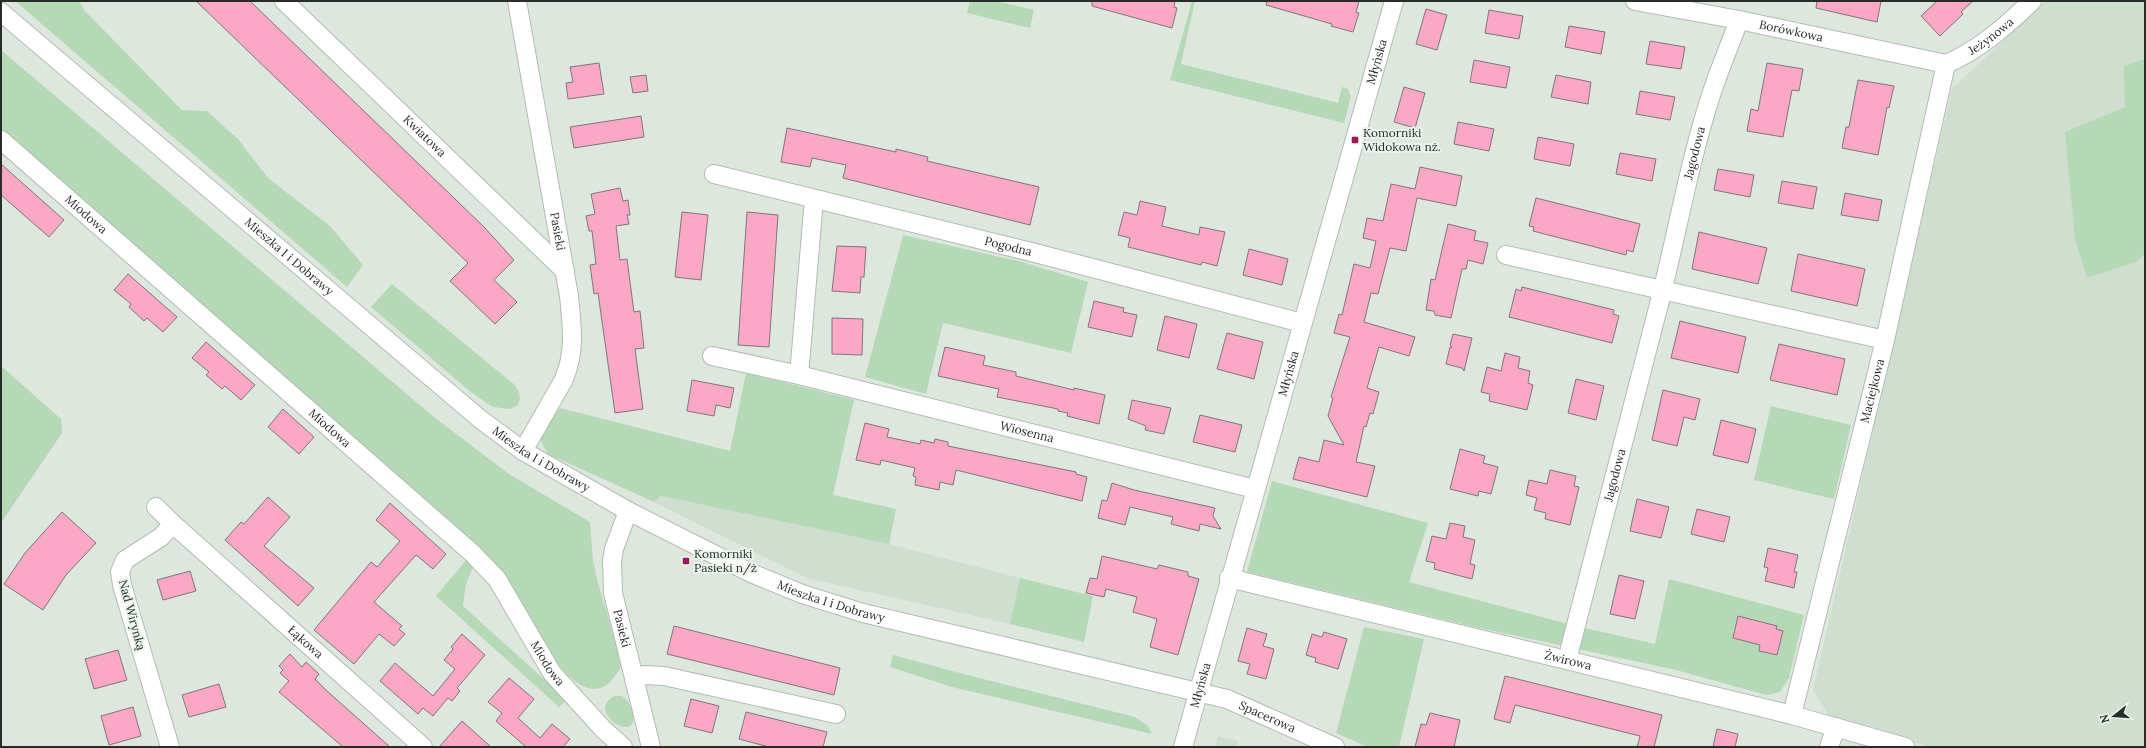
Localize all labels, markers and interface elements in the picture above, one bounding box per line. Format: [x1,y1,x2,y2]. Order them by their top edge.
street label: Jeżynowa [1964,14,2016,58]
street label: Borówkowa [1758,16,1825,45]
street label: Młyńska [1363,37,1390,86]
street label: Kwiatowa [400,112,450,160]
place label: Komorniki Widokowa nż. [1363,125,1441,154]
street label: Jagodowa [1680,125,1708,182]
marker: Komorniki Widokowa nż. [1350,135,1360,145]
street label: Miodowa [62,192,110,237]
street label: Pasieki [547,211,569,252]
street label: Mieszka I i Dobrawy [242,214,338,299]
street label: Pogodna [983,233,1034,259]
street label: Młyńska [1275,349,1302,398]
street label: Maciejkowa [1857,357,1887,424]
street label: Miodowa [306,405,354,450]
street label: Wiosenna [999,418,1056,445]
street label: Mieszka I i Dobrawy [490,423,593,495]
street label: Jagodowa [1600,447,1628,504]
place label: Komorniki Pasieki n/ż [694,546,757,576]
marker: Komorniki Pasieki n/ż [681,556,691,566]
street label: Mieszka I i Dobrawy [775,577,887,625]
street label: Nad Wirynką [116,578,149,652]
street label: Pasieki [610,608,634,649]
street label: Łąkowa [285,622,327,661]
street label: Miodowa [528,638,568,689]
street label: Żwirowa [1543,647,1593,673]
street label: Młyńska [1186,661,1213,710]
north arrow [2094,696,2134,736]
street label: Spacerowa [1237,697,1298,736]
text: N [2096,712,2112,725]

